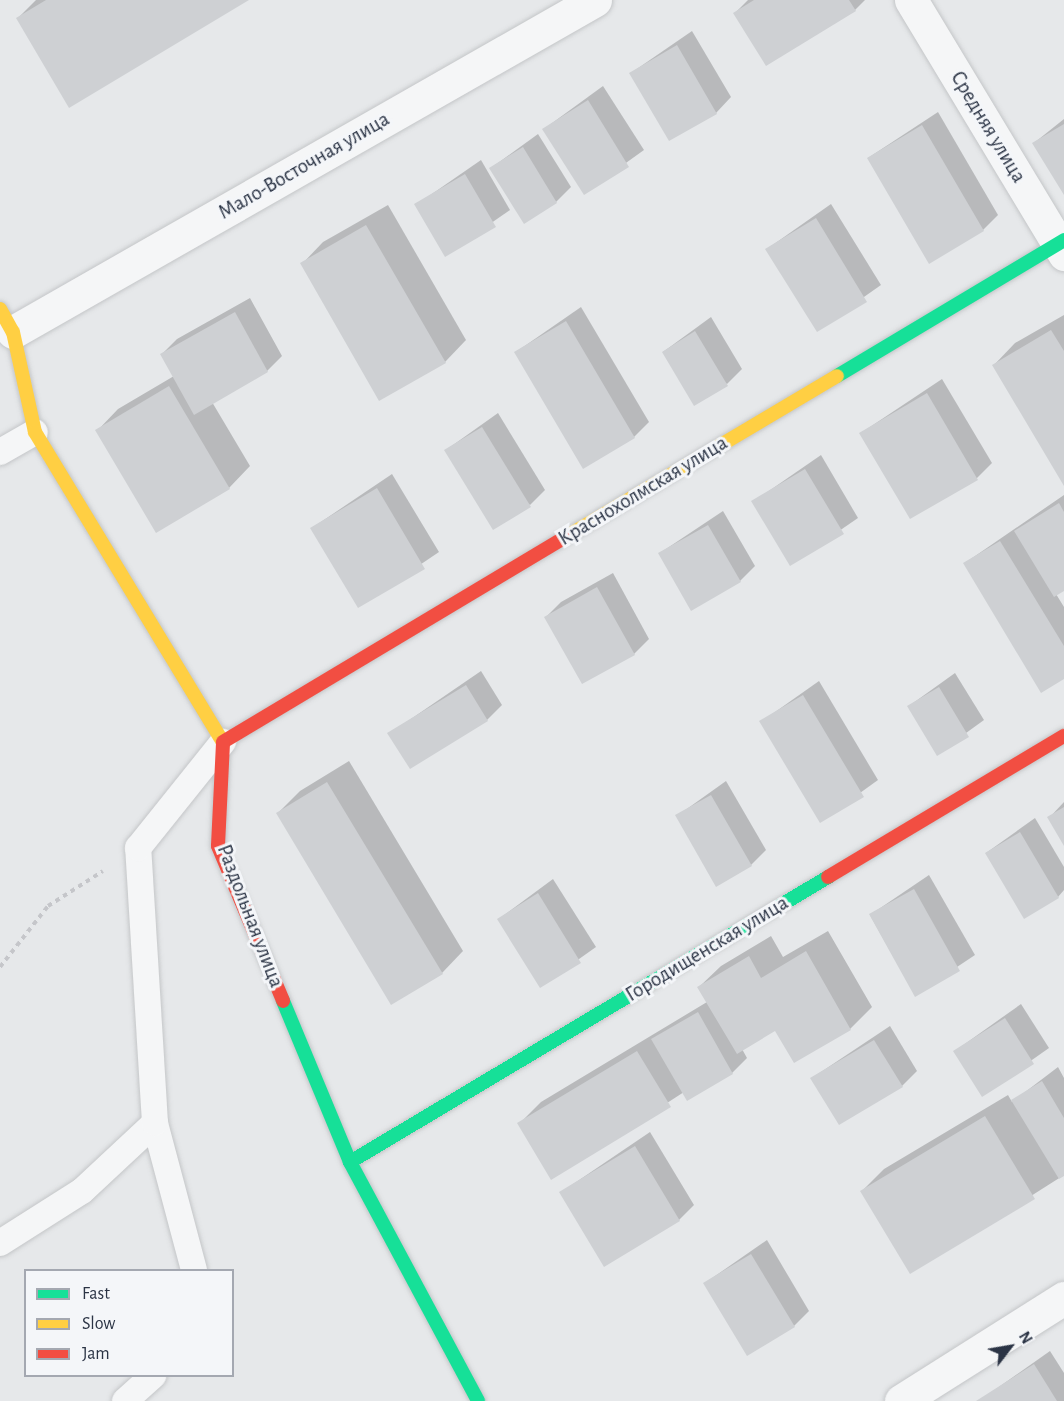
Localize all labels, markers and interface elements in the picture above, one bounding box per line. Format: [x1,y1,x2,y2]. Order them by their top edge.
street label: Средняя улица [945,66,1031,188]
street label: Мало-Восточная улица [214,107,394,225]
street label: Краснохолмская улица [554,430,732,552]
street label: Раздольная улица [211,841,289,991]
street label: Городищенская улица [621,890,793,1008]
legend [24,1269,234,1377]
text: Fast [82,1285,110,1303]
text: Slow [82,1315,115,1333]
north arrow [980,1317,1040,1377]
text: N [1016,1329,1035,1347]
text: Jam [82,1345,110,1363]

